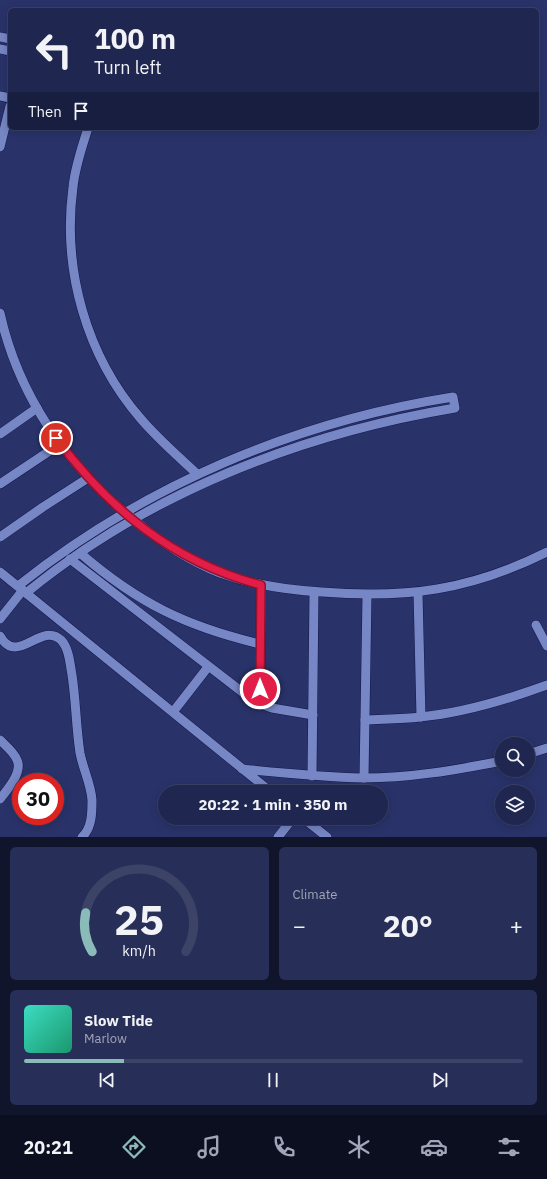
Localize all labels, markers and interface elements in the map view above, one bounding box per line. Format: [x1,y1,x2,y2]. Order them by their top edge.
text: 100 m [94,20,176,57]
icon: left [28,24,80,76]
text: Turn left [94,56,162,79]
icon: arrive [70,100,92,122]
text: Then [28,102,62,121]
pin [39,421,73,455]
icon: arrive [45,427,67,449]
position arrow [239,668,281,710]
map controls [495,737,535,825]
button: search [495,737,535,777]
speed limit sign: 30 [12,773,64,825]
button: layers [495,785,535,825]
text: 20:22 · 1 min · 350 m [199,795,347,814]
text: Climate [293,886,337,903]
text: 25 [114,891,164,945]
text: 20° [383,906,433,945]
text: − [293,911,306,940]
text: + [510,911,523,940]
text: km/h [122,940,156,959]
text: Slow Tide [84,1011,153,1030]
text: Marlow [84,1030,127,1047]
icon: previous [96,1069,118,1091]
icon: pause [262,1069,284,1091]
icon: next [429,1069,451,1091]
icon: directions [120,1133,148,1161]
icon: music [195,1133,223,1161]
icon: phone [270,1133,298,1161]
icon: climate [345,1133,373,1161]
icon: car [420,1133,448,1161]
icon: filters [495,1133,523,1161]
text: 20:21 [24,1136,73,1159]

